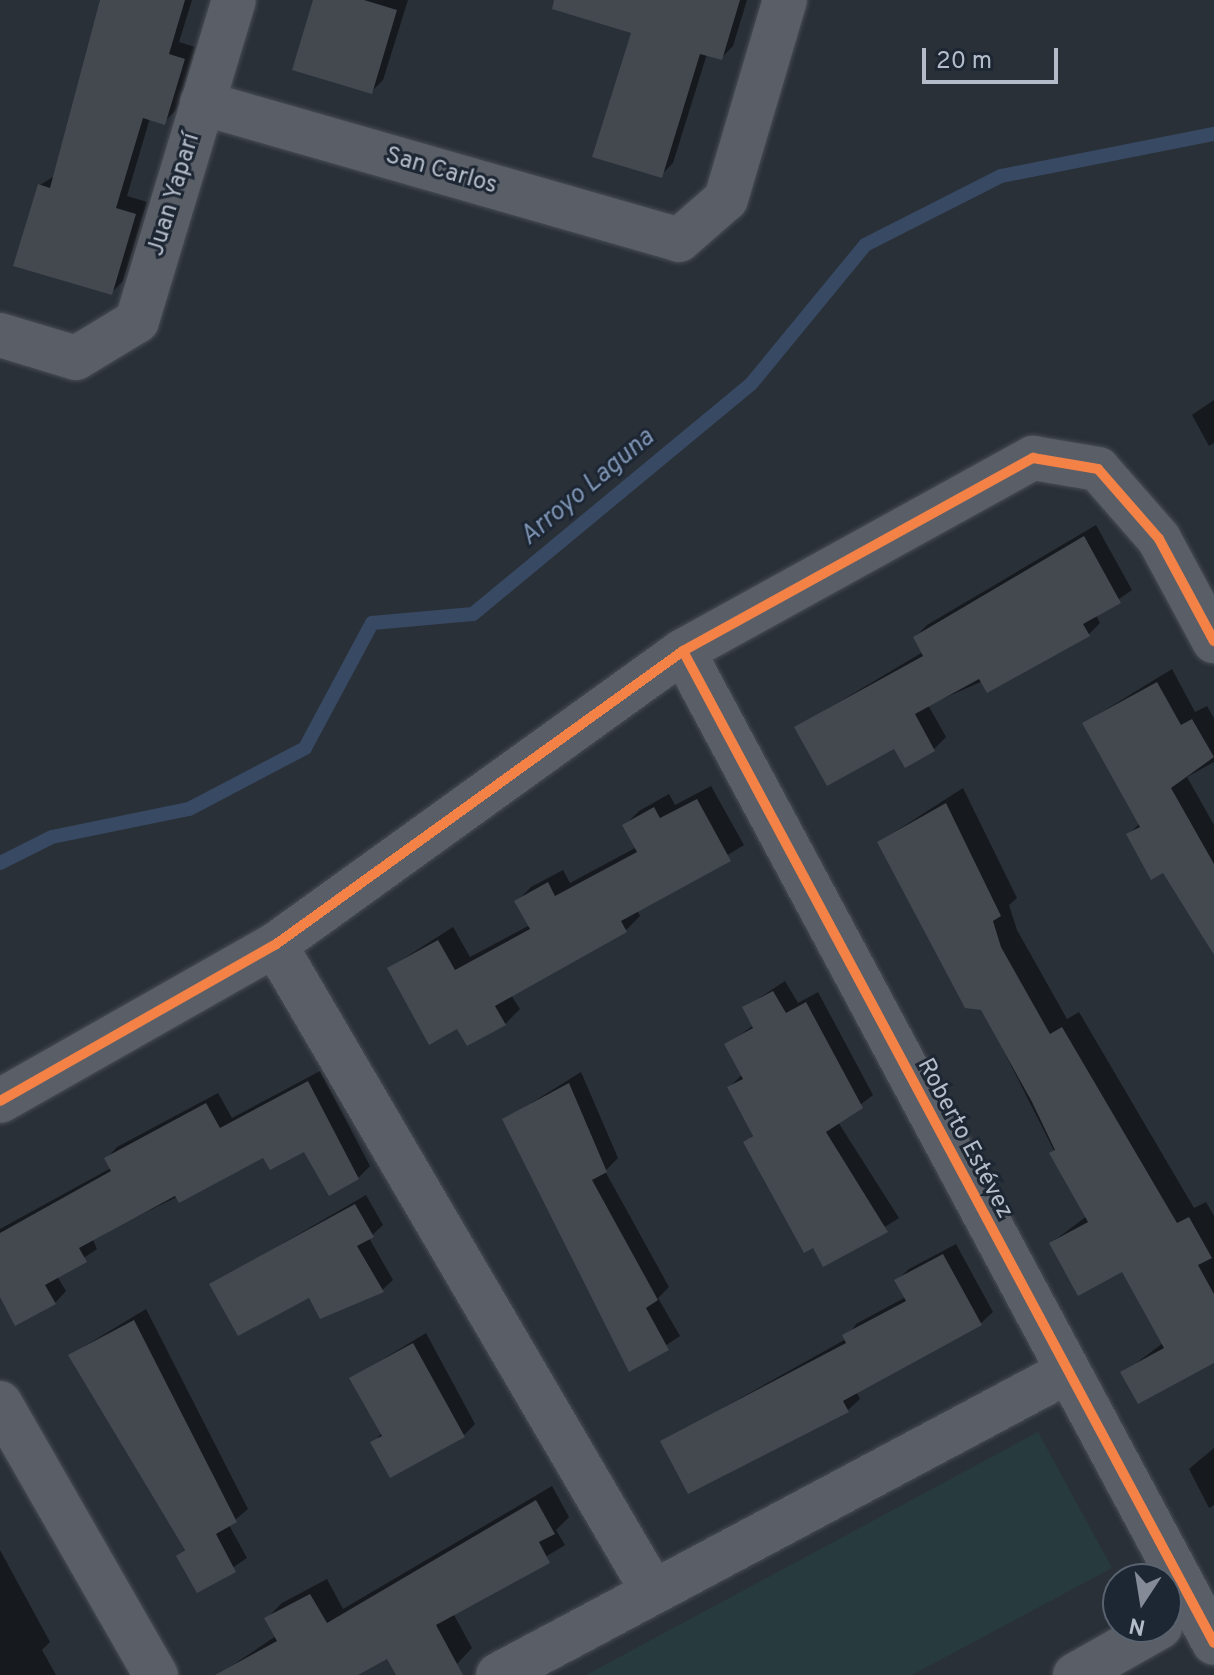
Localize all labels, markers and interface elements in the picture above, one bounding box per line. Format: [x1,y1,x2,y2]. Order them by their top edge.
scale bar [926,32,1062,82]
text: 20 m [936,47,992,77]
street label: Juan Yaparí [143,130,207,260]
street label: San Carlos [382,142,500,202]
water label: Arroyo Laguna [515,423,661,553]
street label: Roberto Estévez [910,1054,1018,1224]
north arrow [1102,1563,1182,1643]
text: N [1127,1610,1148,1640]

